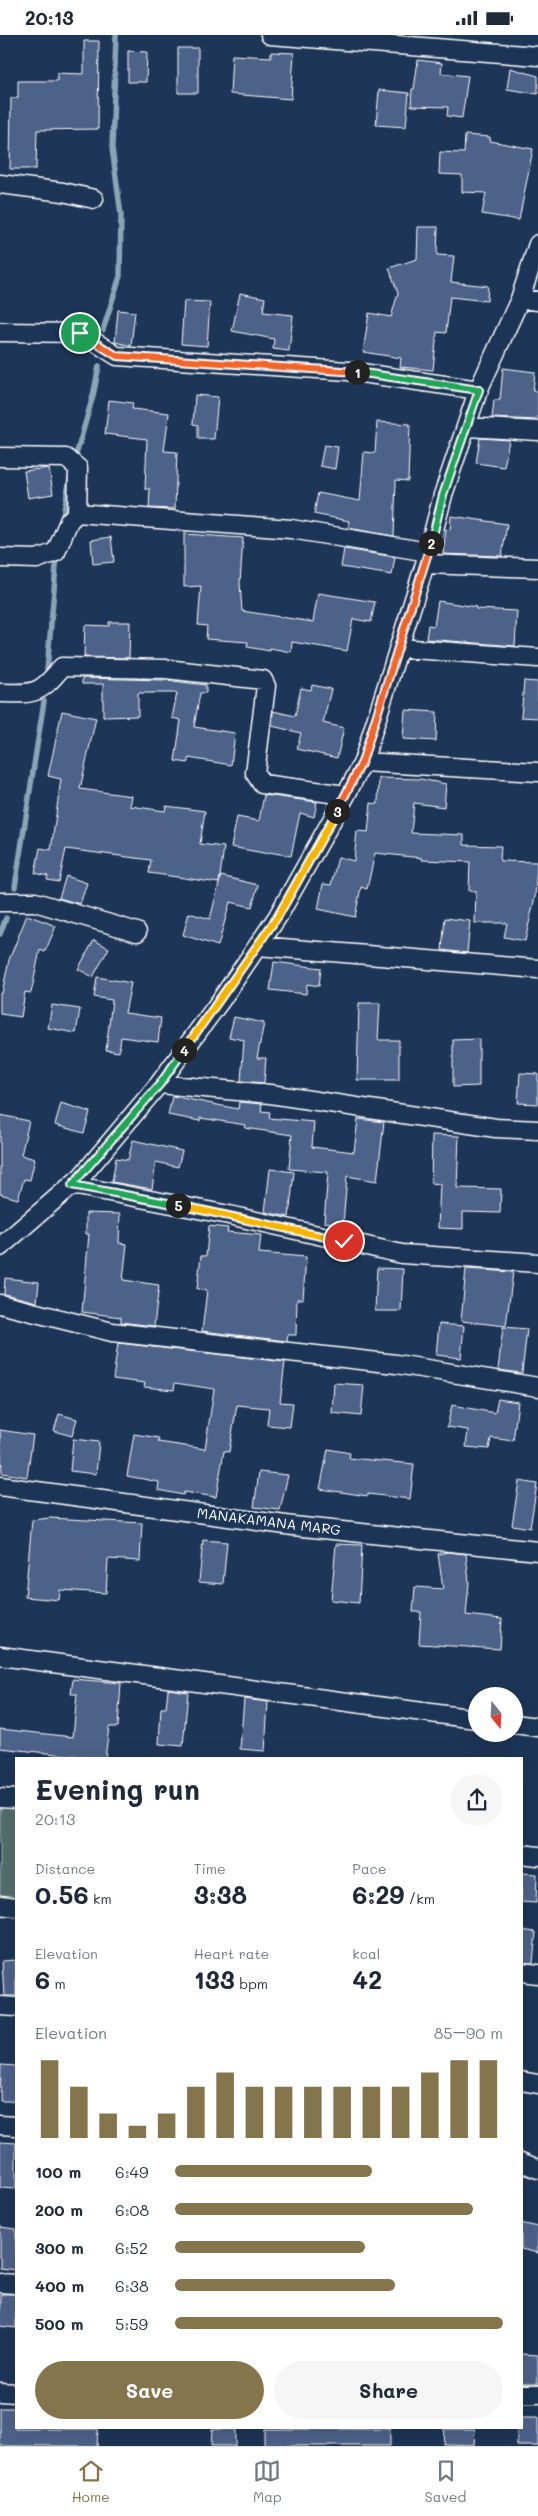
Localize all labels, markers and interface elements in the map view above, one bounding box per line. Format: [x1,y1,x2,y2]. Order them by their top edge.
text: 20:13 [25,5,74,30]
pin [59,312,101,354]
icon: arrive [66,319,94,347]
pin: 1 [344,359,370,385]
text: 1 [354,363,361,382]
pin: 2 [418,531,444,555]
text: 2 [428,534,435,553]
pin: 3 [324,799,350,823]
text: 3 [333,802,342,821]
pin: 4 [172,1037,196,1063]
text: 4 [180,1041,189,1060]
pin: 5 [166,1193,190,1217]
text: 5 [174,1196,183,1215]
pin [323,1220,365,1262]
icon: check [330,1227,358,1255]
street label: MANAKAMANA MARG [196,1503,342,1539]
north arrow [468,1687,522,1743]
map controls [468,1687,523,1742]
text: Evening run [35,1771,200,1807]
button: share [451,1774,503,1826]
text: 20:13 [35,1808,75,1829]
text: Distance [35,1859,95,1878]
text: Time [194,1859,226,1878]
text: Pace [352,1859,387,1878]
text: 0.56 [35,1878,89,1910]
text: 3:38 [194,1878,247,1910]
text: 6:29 [352,1878,404,1910]
text: km [89,1889,112,1908]
text: /km [404,1889,435,1908]
text: Elevation [35,1944,98,1963]
text: Heart rate [194,1944,269,1963]
text: kcal [352,1944,380,1963]
text: 6 [35,1963,50,1995]
text: 133 [194,1963,235,1995]
text: 42 [352,1963,382,1995]
text: m [50,1974,66,1993]
text: bpm [235,1974,268,1993]
text: Elevation [35,2022,107,2043]
text: 85–90 m [434,2022,503,2043]
text: 100 m [35,2161,81,2182]
text: 6:49 [115,2161,148,2182]
text: 200 m [35,2199,83,2220]
text: 6:08 [115,2199,149,2220]
text: 300 m [35,2237,84,2258]
text: 6:52 [115,2237,148,2258]
text: 400 m [35,2275,84,2296]
text: 6:38 [115,2275,149,2296]
text: 500 m [35,2313,83,2334]
text: 5:59 [115,2313,148,2334]
button: Save [35,2361,264,2419]
button: Share [274,2361,503,2419]
tab: Home [72,2457,110,2506]
tab: Map [253,2457,282,2506]
tab: Saved [425,2457,466,2506]

